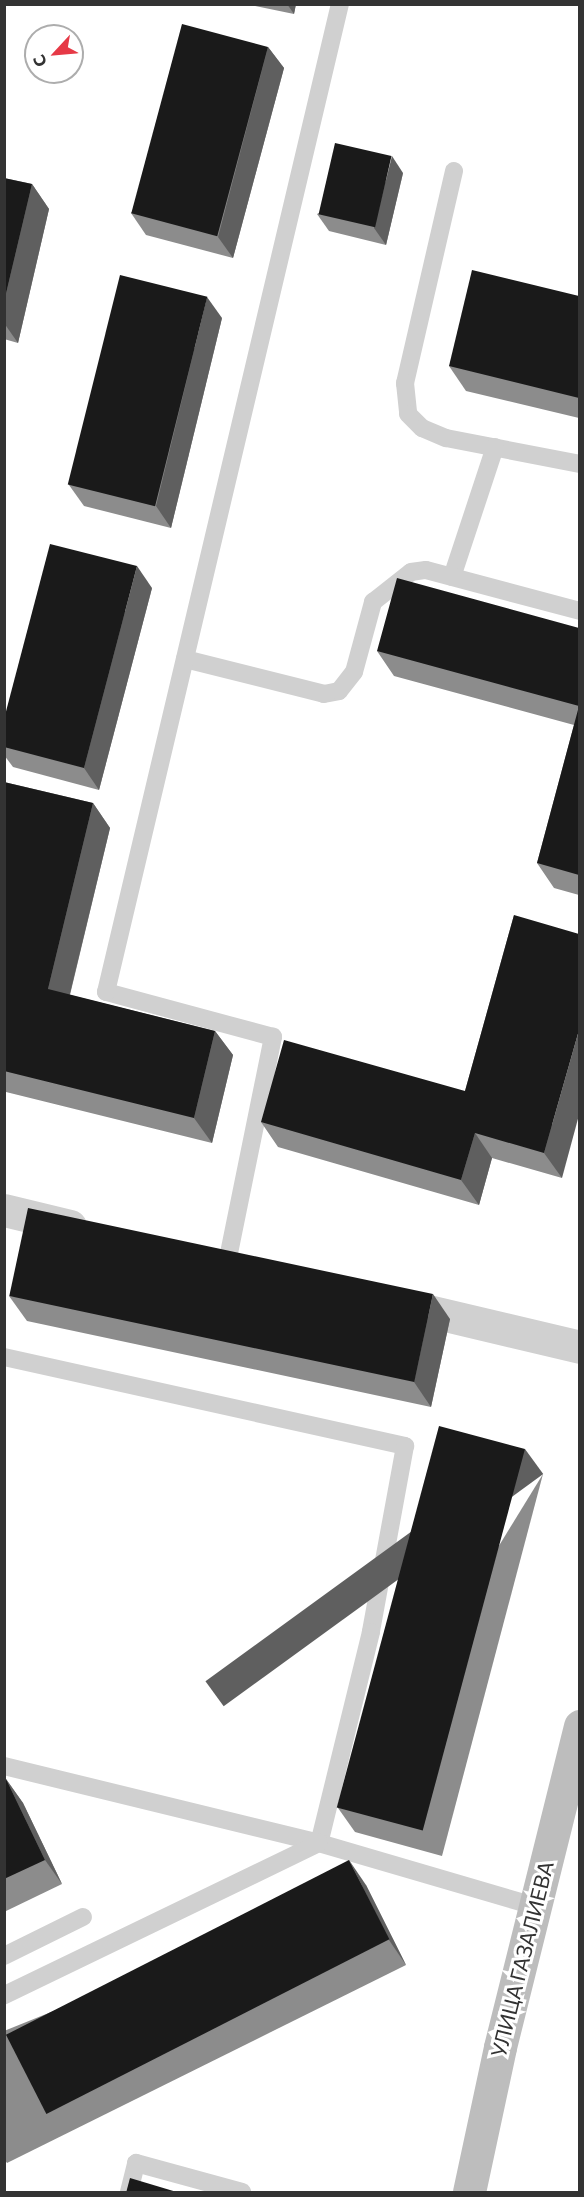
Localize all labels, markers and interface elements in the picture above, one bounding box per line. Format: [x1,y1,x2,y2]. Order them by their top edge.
north arrow [24,24,84,84]
text: С [28,52,50,70]
street label: УЛИЦА ГАЗАЛИЕВА [485,1858,559,2060]

